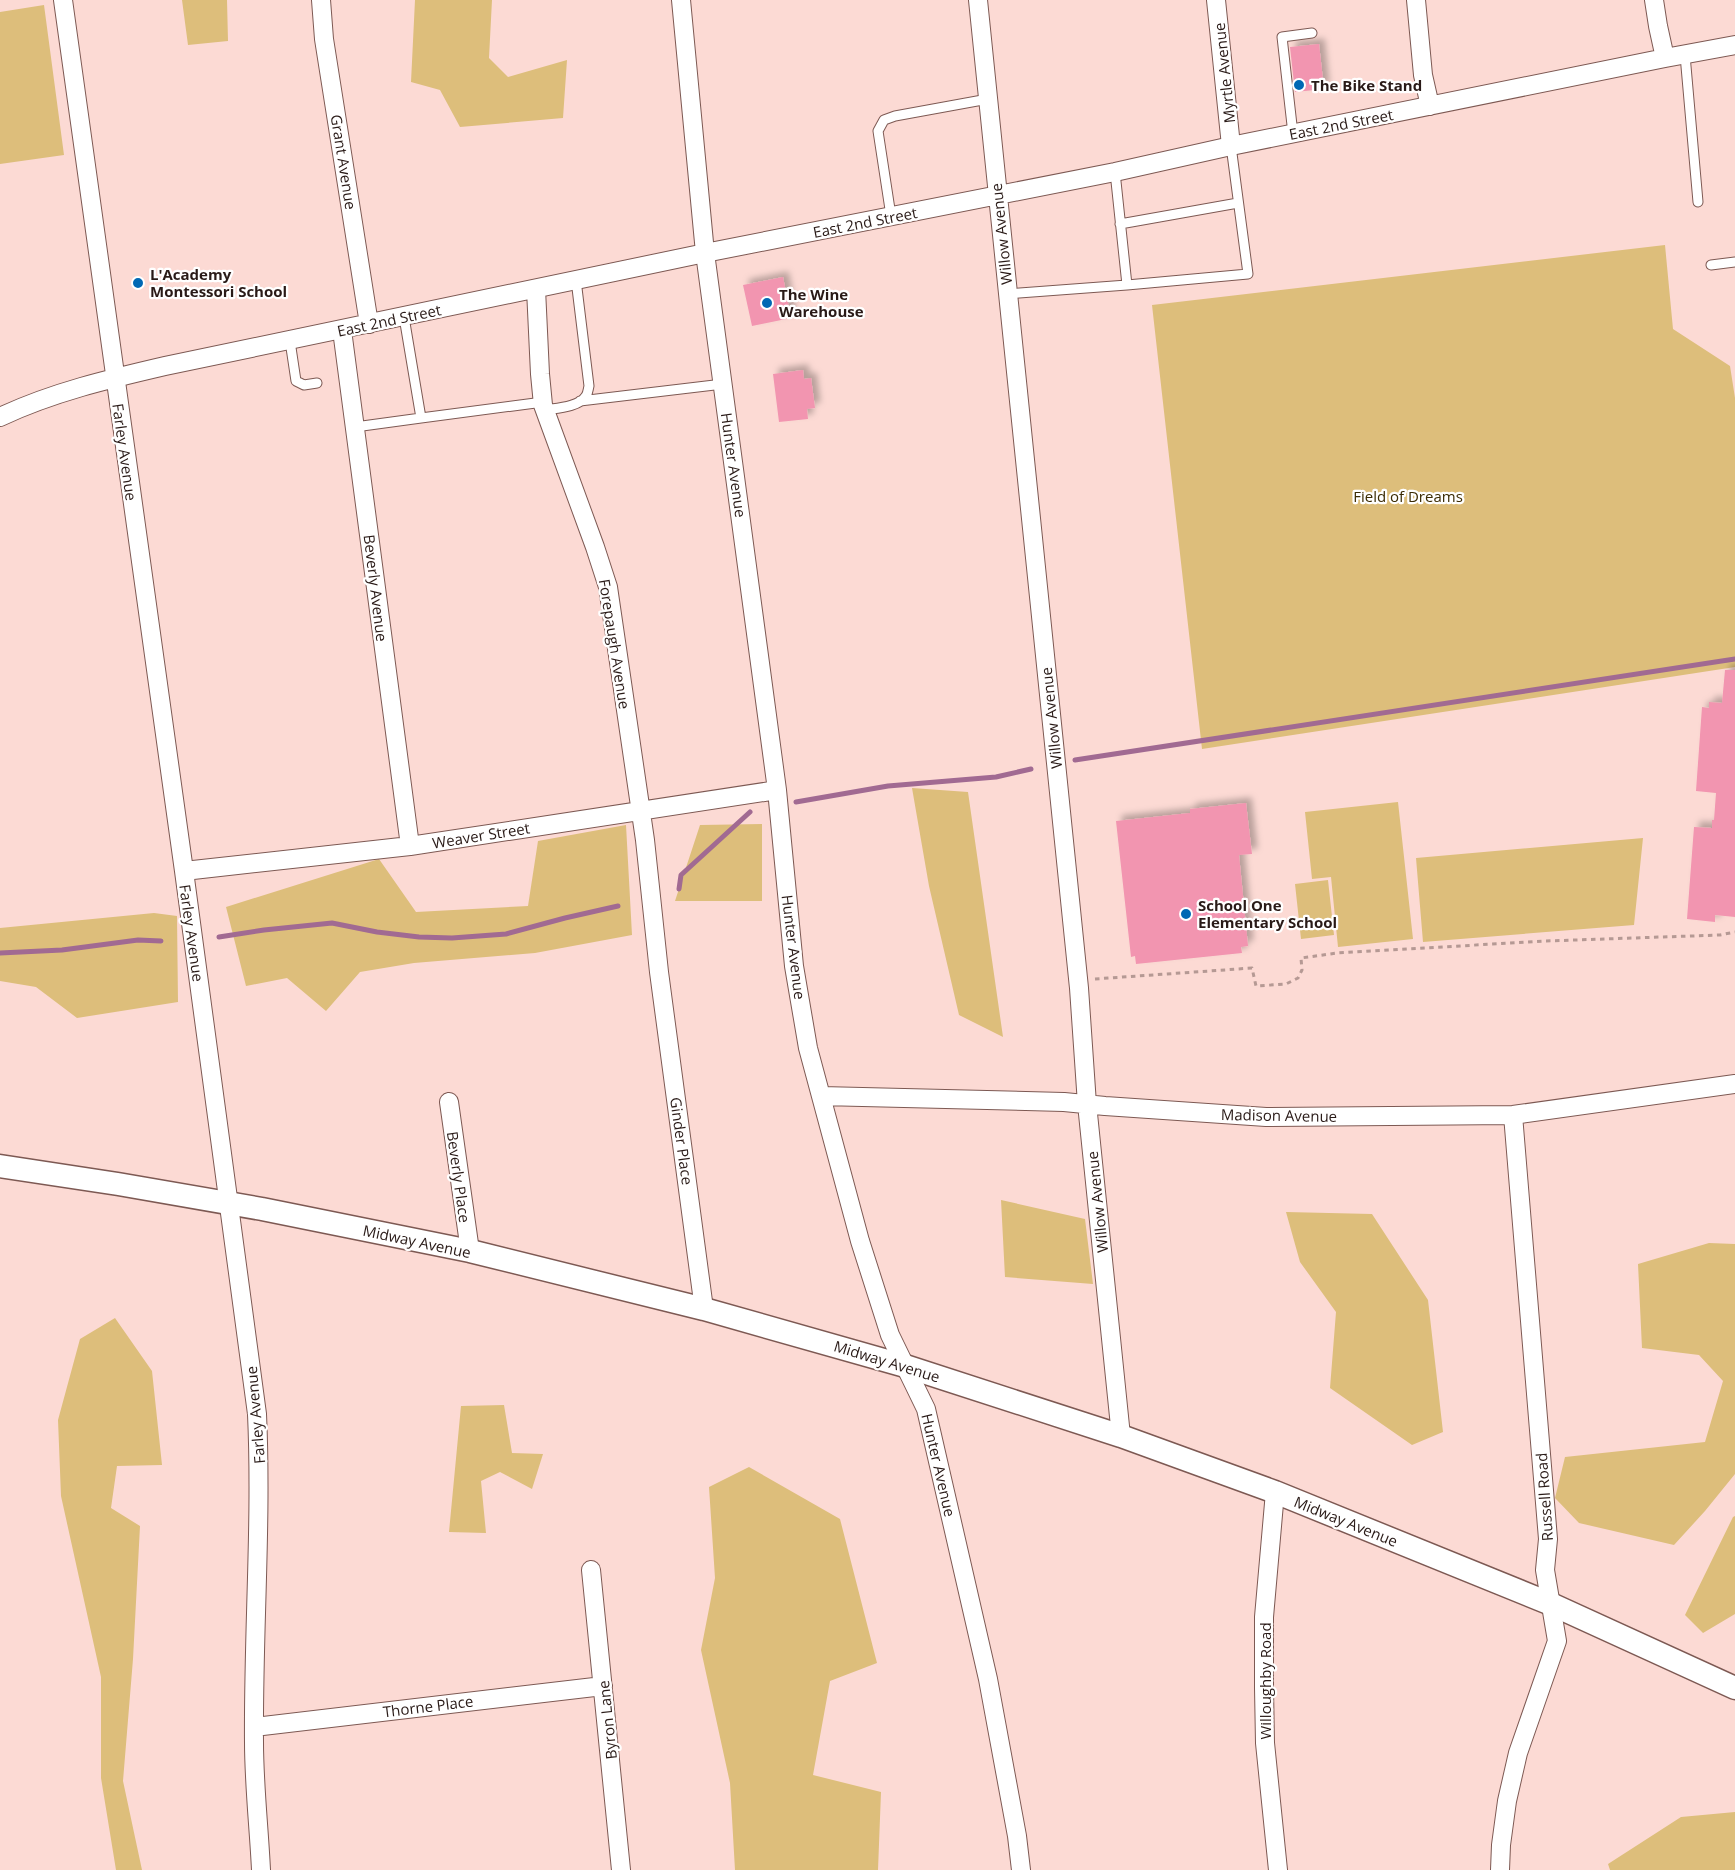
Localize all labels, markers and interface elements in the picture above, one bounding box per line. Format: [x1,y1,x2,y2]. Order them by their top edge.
street label: Myrtle Avenue [1209,22,1239,124]
place label: The Bike Stand [1311,75,1422,95]
marker: The Bike Stand [1292,78,1306,92]
street label: East 2nd Street [1287,104,1395,144]
street label: Grant Avenue [327,113,361,211]
street label: Willow Avenue [986,182,1016,286]
street label: East 2nd Street [811,202,919,242]
place label: L'Academy Montessori School [150,264,287,301]
marker: L'Academy Montessori School [131,276,145,290]
place label: The Wine Warehouse [779,284,864,321]
marker: The Wine Warehouse [760,296,774,310]
street label: East 2nd Street [335,299,443,341]
street label: Farley Avenue [108,402,142,502]
street label: Hunter Avenue [717,411,751,519]
park label: Field of Dreams [1353,486,1463,506]
street label: Beverly Avenue [360,533,392,643]
street label: Forepaugh Avenue [595,577,635,711]
street label: Willow Avenue [1036,666,1066,770]
street label: Weaver Street [431,817,531,853]
street label: Farley Avenue [175,883,209,983]
street label: Hunter Avenue [778,893,810,1001]
place label: School One Elementary School [1198,895,1337,932]
marker: School One Elementary School [1179,907,1193,921]
street label: Ginder Place [666,1096,698,1186]
street label: Madison Avenue [1221,1104,1337,1126]
street label: Beverly Place [443,1130,475,1224]
street label: Willow Avenue [1082,1150,1112,1254]
street label: Midway Avenue [361,1220,473,1262]
street label: Midway Avenue [831,1335,943,1387]
street label: Farley Avenue [241,1365,269,1465]
street label: Hunter Avenue [917,1411,961,1519]
street label: Russell Road [1531,1452,1557,1542]
street label: Midway Avenue [1291,1491,1401,1551]
street label: Willoughby Road [1255,1622,1275,1740]
street label: Byron Lane [593,1680,621,1760]
street label: Thorne Place [382,1691,474,1721]

